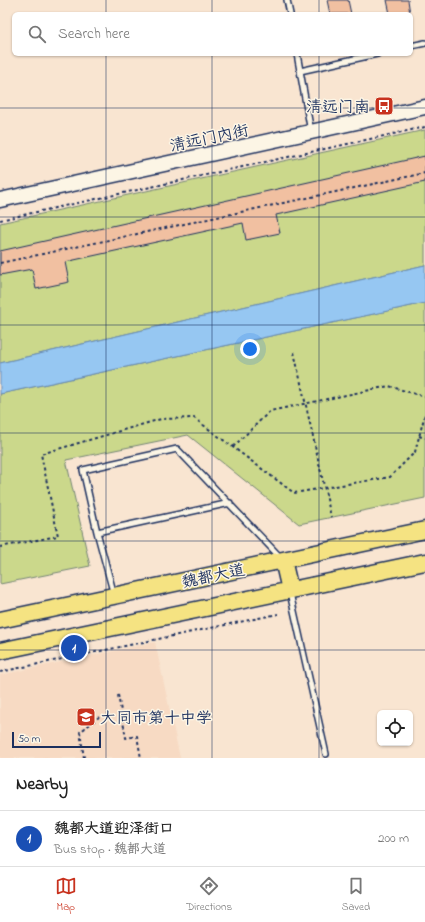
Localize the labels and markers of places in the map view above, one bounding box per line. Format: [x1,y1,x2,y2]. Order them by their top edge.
bus stop icon: 清远门南 [373,95,395,117]
place label: 清远门南 [306,96,370,120]
pin: 1 [61,633,87,663]
school or university icon: 大同市第十中学 [75,706,97,728]
place label: 大同市第十中学 [100,707,212,731]

